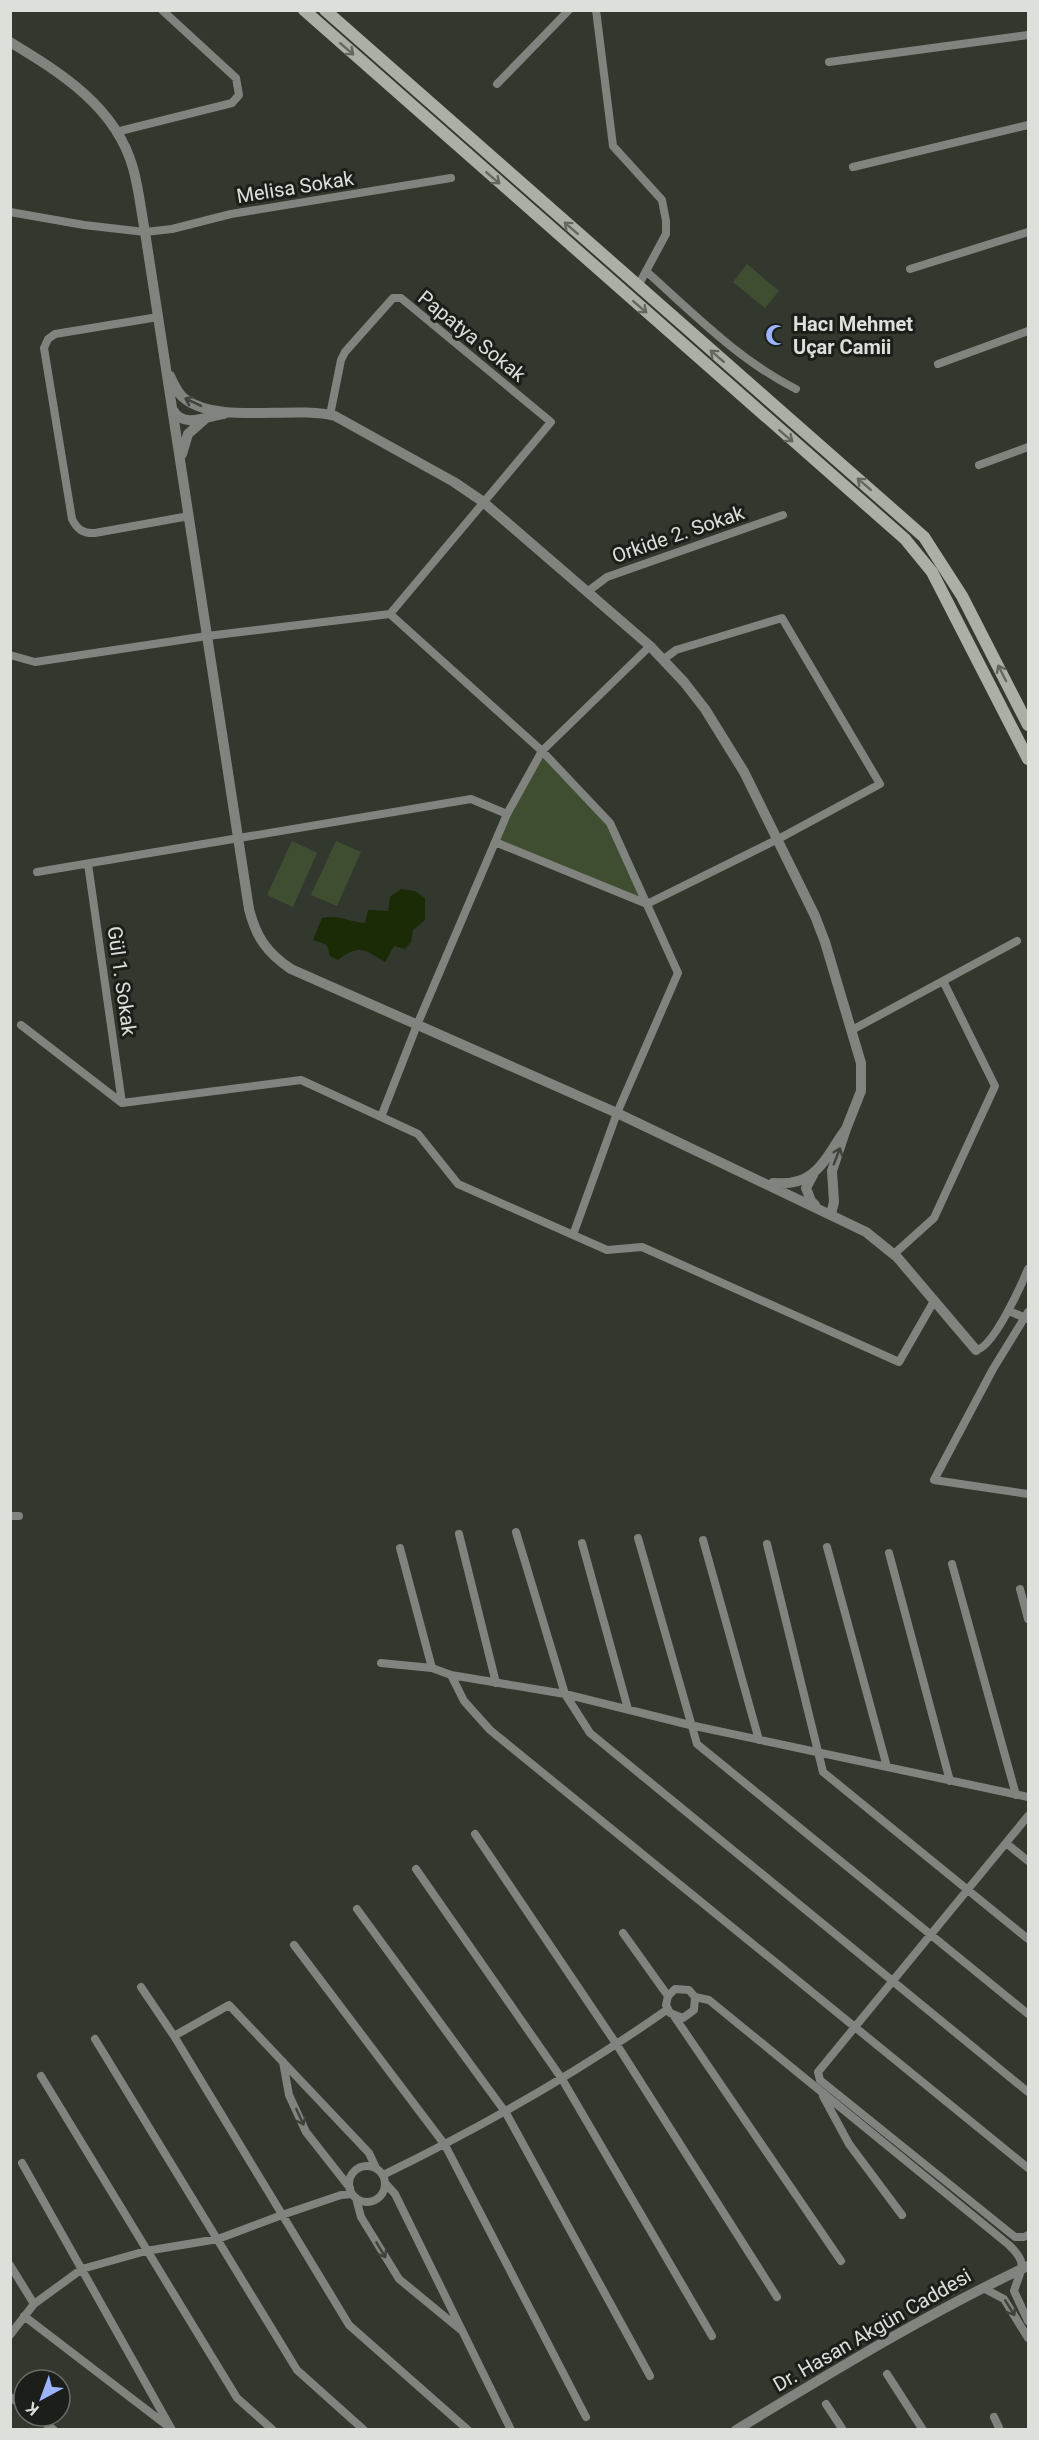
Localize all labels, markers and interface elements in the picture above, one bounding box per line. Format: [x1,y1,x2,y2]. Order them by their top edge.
one-way arrow [339,42,354,56]
street label: Melisa Sokak [235,166,356,208]
one-way arrow [486,171,501,185]
one-way arrow [564,221,579,235]
street label: Papatya Sokak [413,285,531,387]
one-way arrow [632,300,647,314]
place label: Hacı Mehmet Uçar Camii [793,312,913,359]
mosque icon: Hacı Mehmet Uçar Camii [764,323,788,347]
one-way arrow [710,349,725,363]
one-way arrow [184,396,202,408]
one-way arrow [779,429,794,443]
one-way arrow [857,477,872,491]
street label: Orkide 2. Sokak [609,500,748,568]
one-way arrow [996,665,1007,683]
street label: Gül 1. Sokak [102,925,142,1038]
one-way arrow [832,1148,843,1166]
one-way arrow [294,2108,306,2126]
one-way arrow [375,2241,387,2258]
street label: Dr. Hasan Akgün Caddesi [769,2263,975,2397]
one-way arrow [1005,2299,1017,2316]
north arrow [12,2368,72,2428]
text: K [22,2398,43,2419]

